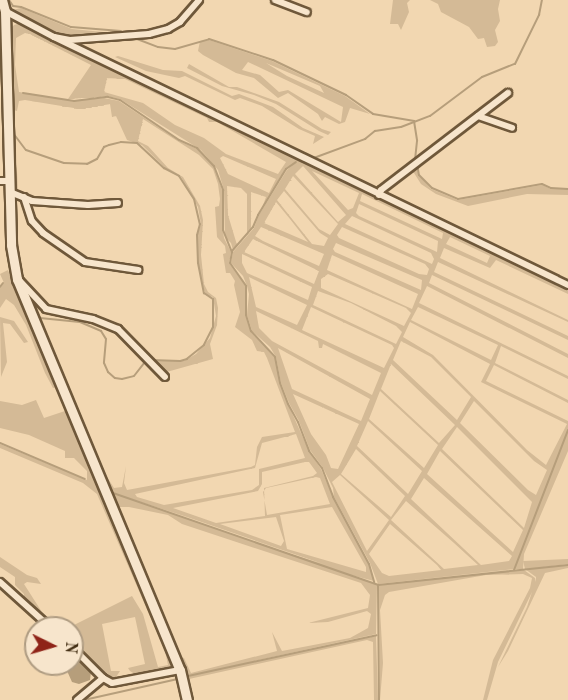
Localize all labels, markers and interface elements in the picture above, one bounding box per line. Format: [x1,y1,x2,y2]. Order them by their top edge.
north arrow [24,616,84,676]
text: N [61,641,78,654]

